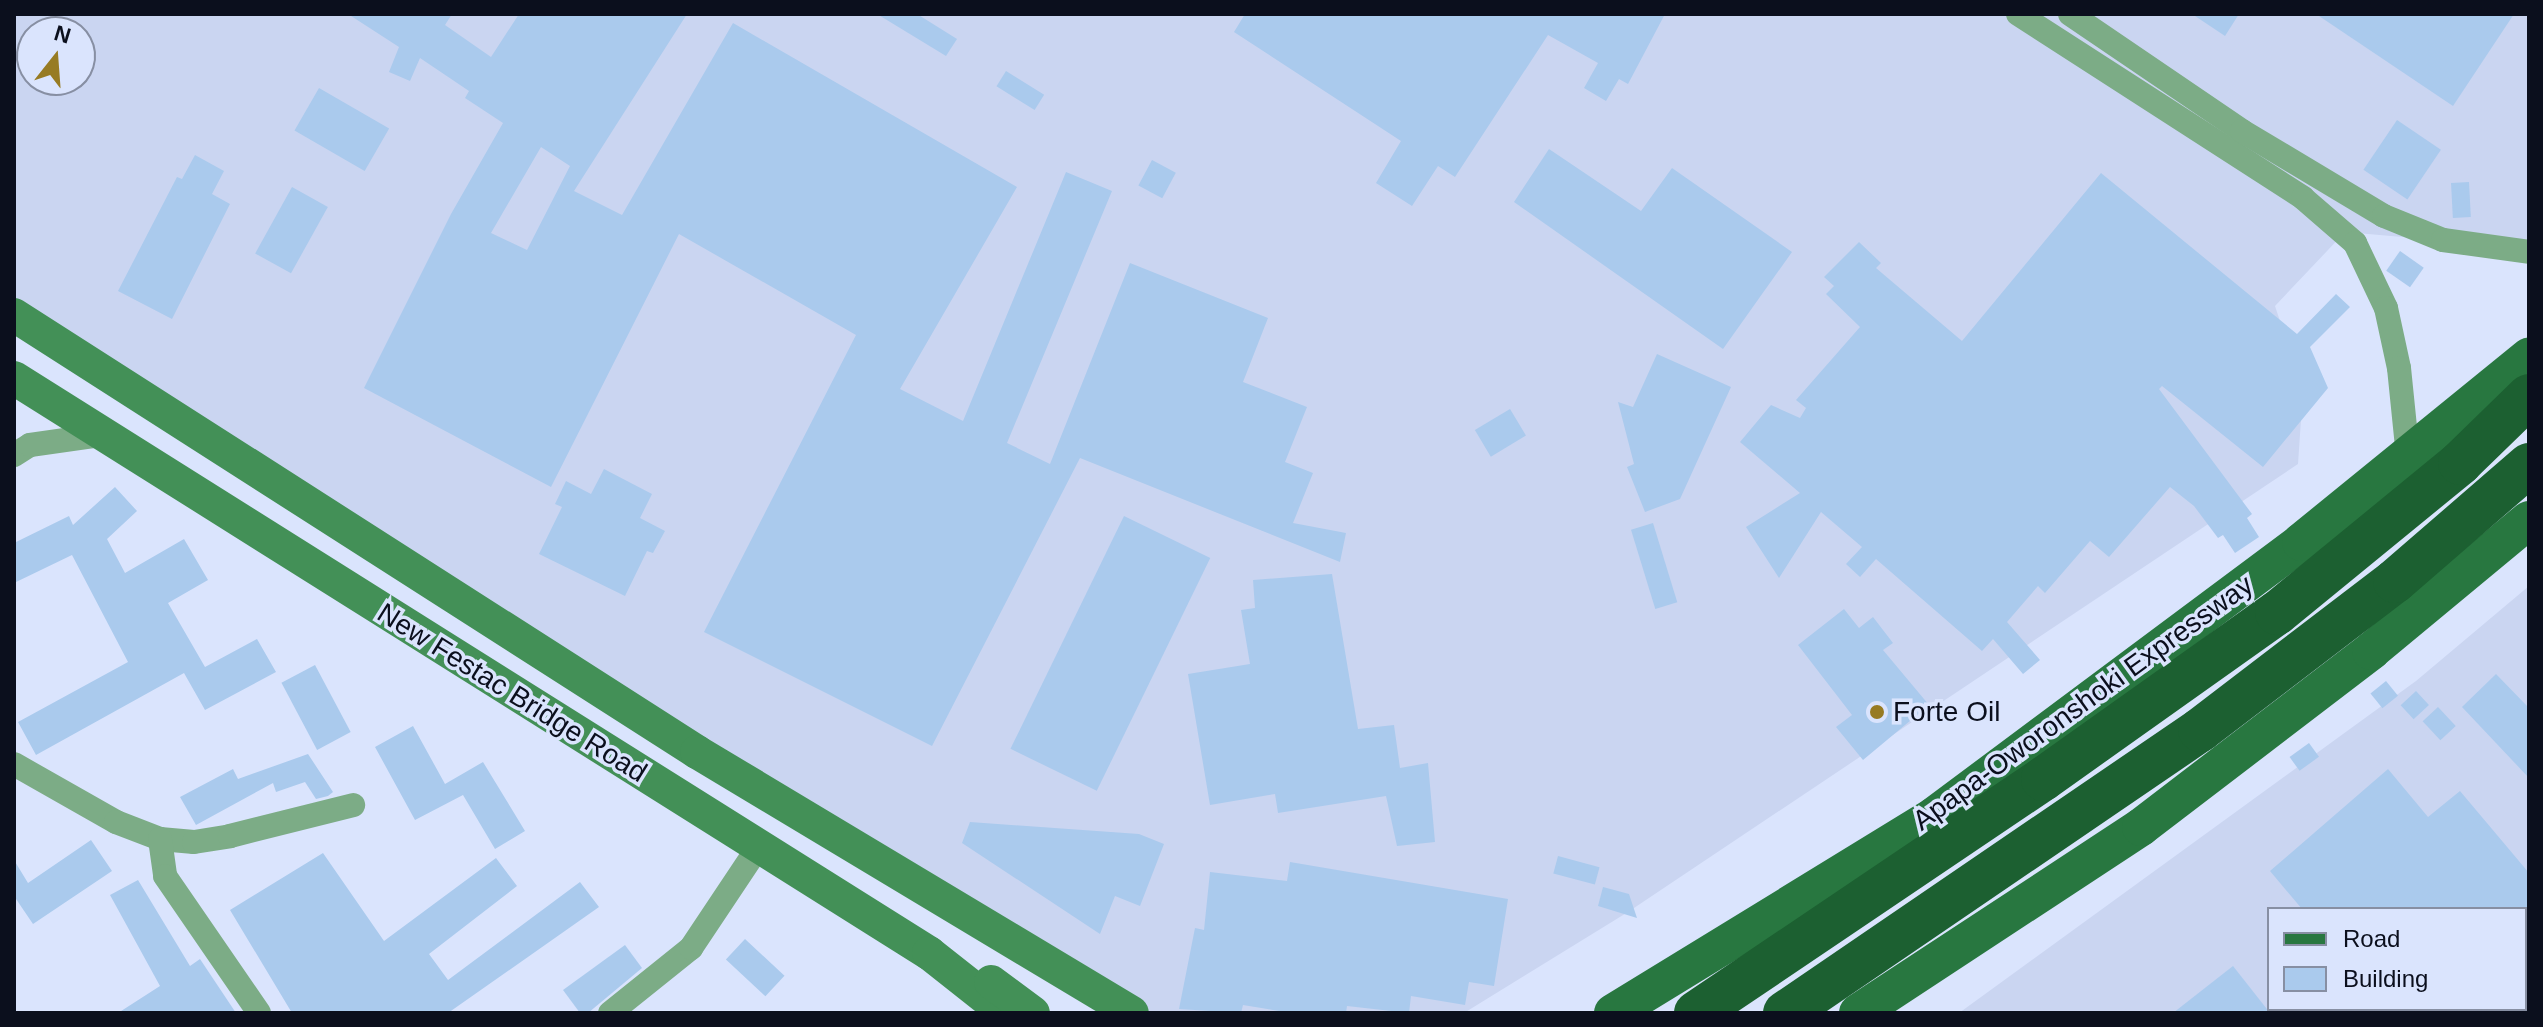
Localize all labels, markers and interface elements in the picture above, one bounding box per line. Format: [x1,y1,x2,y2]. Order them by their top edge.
north arrow [16,16,96,96]
text: N [51,20,74,49]
street label: Apapa-Oworonshoki Expressway [1906,568,2260,838]
street label: New Festac Bridge Road [371,596,653,790]
place label: Forte Oil [1893,695,2000,729]
marker: Forte Oil [1868,703,1886,721]
legend [2267,907,2527,1011]
text: Road [2343,925,2400,952]
text: Building [2343,965,2428,992]

